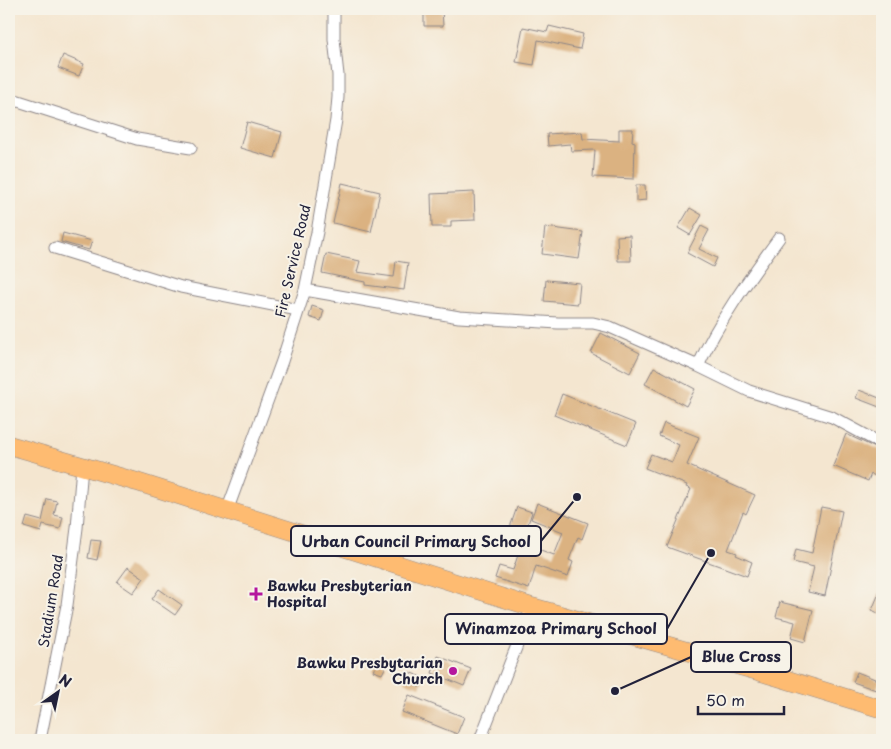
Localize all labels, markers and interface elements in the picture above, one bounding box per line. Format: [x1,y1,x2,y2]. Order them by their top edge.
street label: Fire Service Road [269,202,316,320]
callout: Urban Council Primary School [291,526,541,556]
text: Urban Council Primary School [301,529,531,552]
street label: Stadium Road [33,553,68,649]
place label: Bawku Presbyterian Hospital [267,575,412,612]
marker: Bawku Presbyterian Hospital [249,587,263,601]
callout: Winamzoa Primary School [445,614,667,644]
text: Winamzoa Primary School [455,616,657,639]
callout: Blue Cross [691,642,791,672]
text: Blue Cross [701,644,781,667]
place label: Bawku Presbytarian Church [297,652,443,689]
marker: Bawku Presbytarian Church [447,665,459,677]
north arrow [32,666,82,716]
text: N [55,669,76,693]
scale bar [698,684,785,716]
text: 50 m [706,688,745,711]

